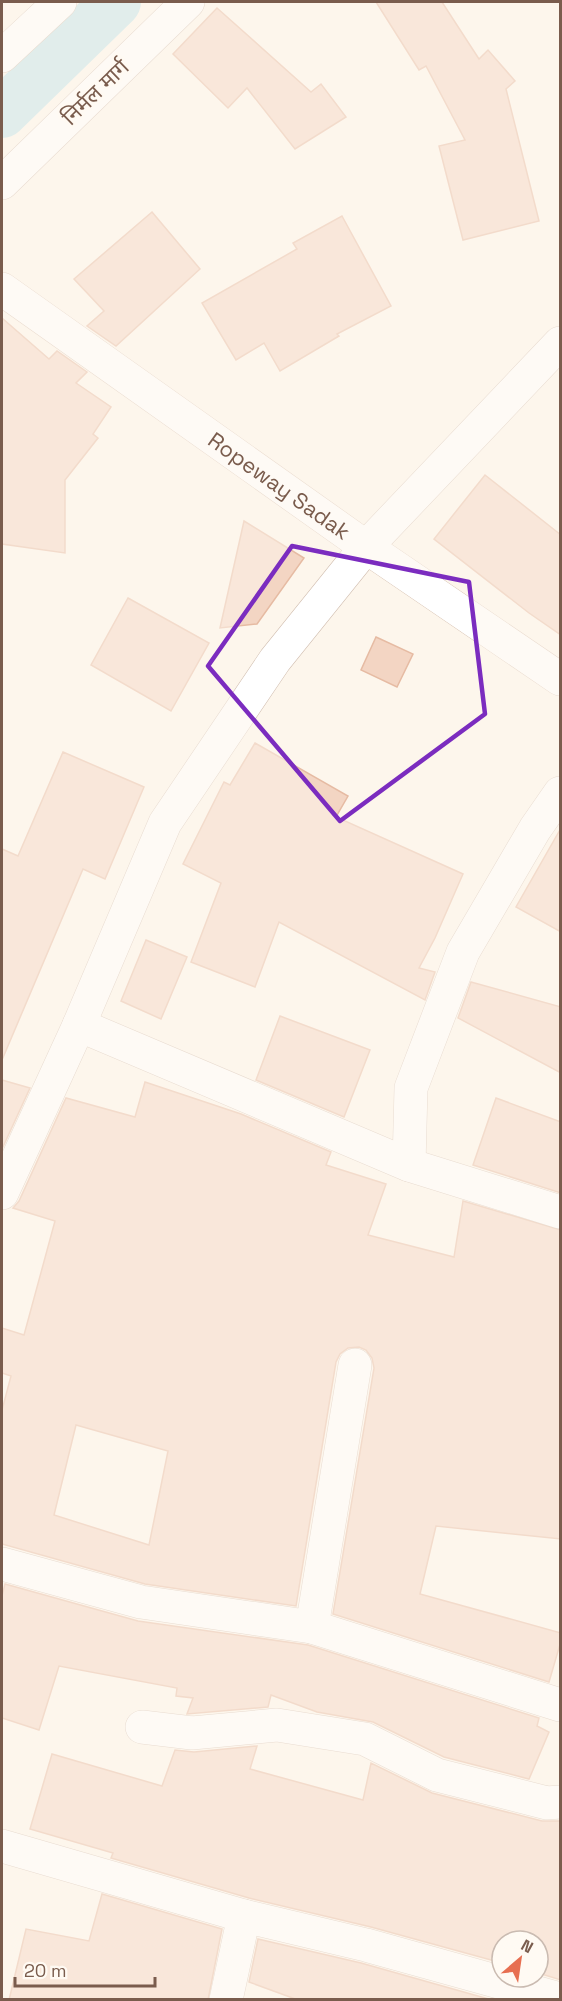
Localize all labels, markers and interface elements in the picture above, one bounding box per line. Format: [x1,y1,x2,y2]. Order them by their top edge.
street label: निर्मल मार्ग [55,52,135,131]
street label: Ropeway Sadak [203,426,356,546]
north arrow [490,1929,550,1989]
text: N [517,1935,537,1958]
scale bar [15,1950,154,1988]
text: 20 m [24,1959,67,1982]

